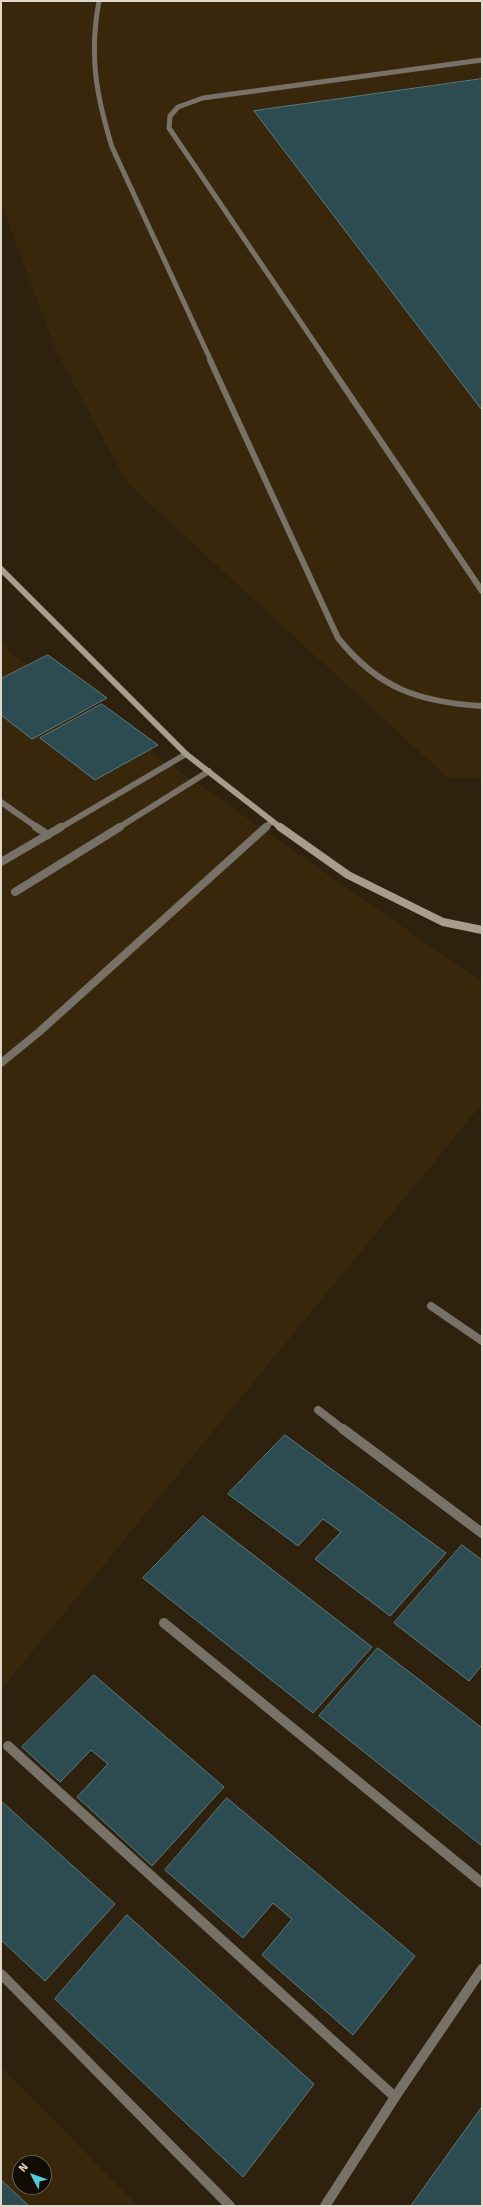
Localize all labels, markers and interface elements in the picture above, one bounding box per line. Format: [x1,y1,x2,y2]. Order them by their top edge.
north arrow [12,2155,52,2195]
text: N [16,2160,31,2175]

